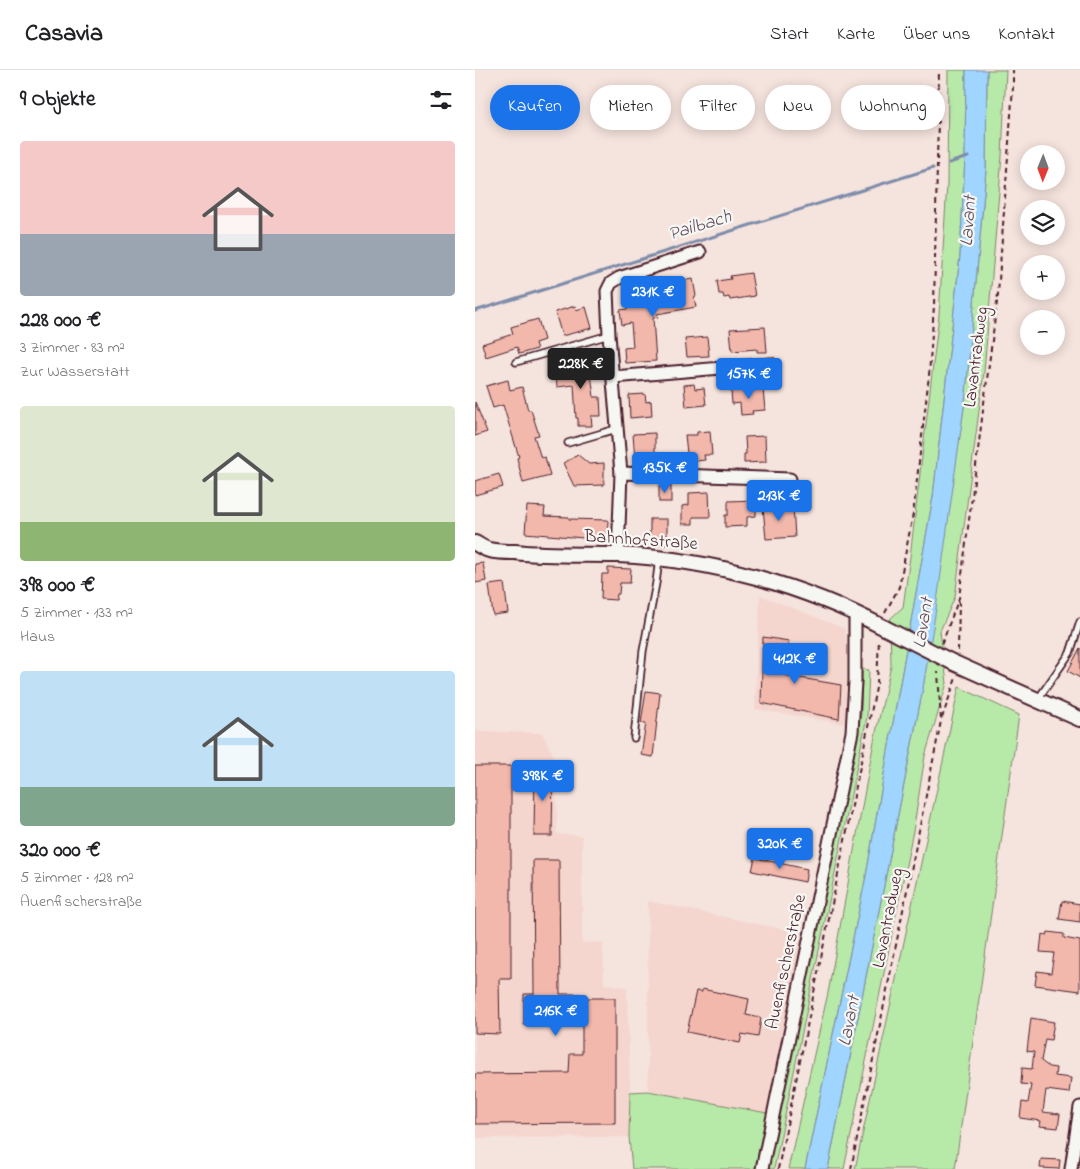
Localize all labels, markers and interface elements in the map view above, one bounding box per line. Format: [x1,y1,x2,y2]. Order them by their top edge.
text: Casavia [25,17,103,52]
text: Start [770,22,809,48]
text: Karte [837,22,875,48]
text: Über uns [903,22,970,48]
text: Kontakt [998,22,1055,48]
text: 9 Objekte [20,85,95,115]
chip: Kaufen [490,85,580,130]
chip: Mieten [590,85,671,130]
chip: Filter [681,85,755,130]
chip: Neu [765,85,831,130]
chip: Wohnung [841,85,945,130]
icon: filters [427,86,455,114]
north arrow [1020,145,1065,190]
map controls [1020,145,1065,355]
icon: home [193,174,283,264]
water label: Lavant [954,193,984,247]
button: layers [1020,200,1065,245]
water label: Pailbach [665,203,736,248]
button: + [1020,255,1065,300]
pin: 231K € [612,276,694,318]
text: 231K € [632,280,674,304]
street label: Lavantradweg [958,305,997,409]
text: 228 000 € [20,306,101,336]
button: − [1020,310,1065,355]
text: 3 Zimmer · 83 m² [20,336,125,360]
pin: 228K € [540,348,622,390]
text: 228K € [559,352,603,376]
pin: 157K € [708,358,790,400]
text: Zur Wasserstatt [20,360,130,384]
text: 157K € [727,362,771,386]
icon: home [193,439,283,529]
pin: 135K € [624,452,706,494]
text: 135K € [643,456,687,480]
pin: 213K € [738,480,820,522]
text: 213K € [758,484,800,508]
street label: Bahnhofstraße [582,524,699,558]
text: 398 000 € [20,571,95,601]
water label: Lavant [907,594,942,650]
text: 5 Zimmer · 133 m² [20,601,133,625]
text: Haus [20,625,55,649]
pin: 412K € [754,642,836,685]
text: 412K € [774,647,816,671]
icon: home [193,704,283,794]
pin: 398K € [502,760,584,802]
text: 398K € [523,764,563,788]
pin: 320K € [739,828,821,870]
text: 320K € [758,832,802,856]
text: 320 000 € [20,836,101,866]
text: 5 Zimmer · 128 m² [20,866,134,890]
street label: Lavantradweg [867,866,912,970]
text: Auenfischerstraße [20,890,142,914]
street label: Auenfischerstraße [760,891,814,1032]
water label: Lavant [832,992,868,1048]
pin: 216K € [515,994,597,1037]
text: 216K € [535,999,578,1023]

